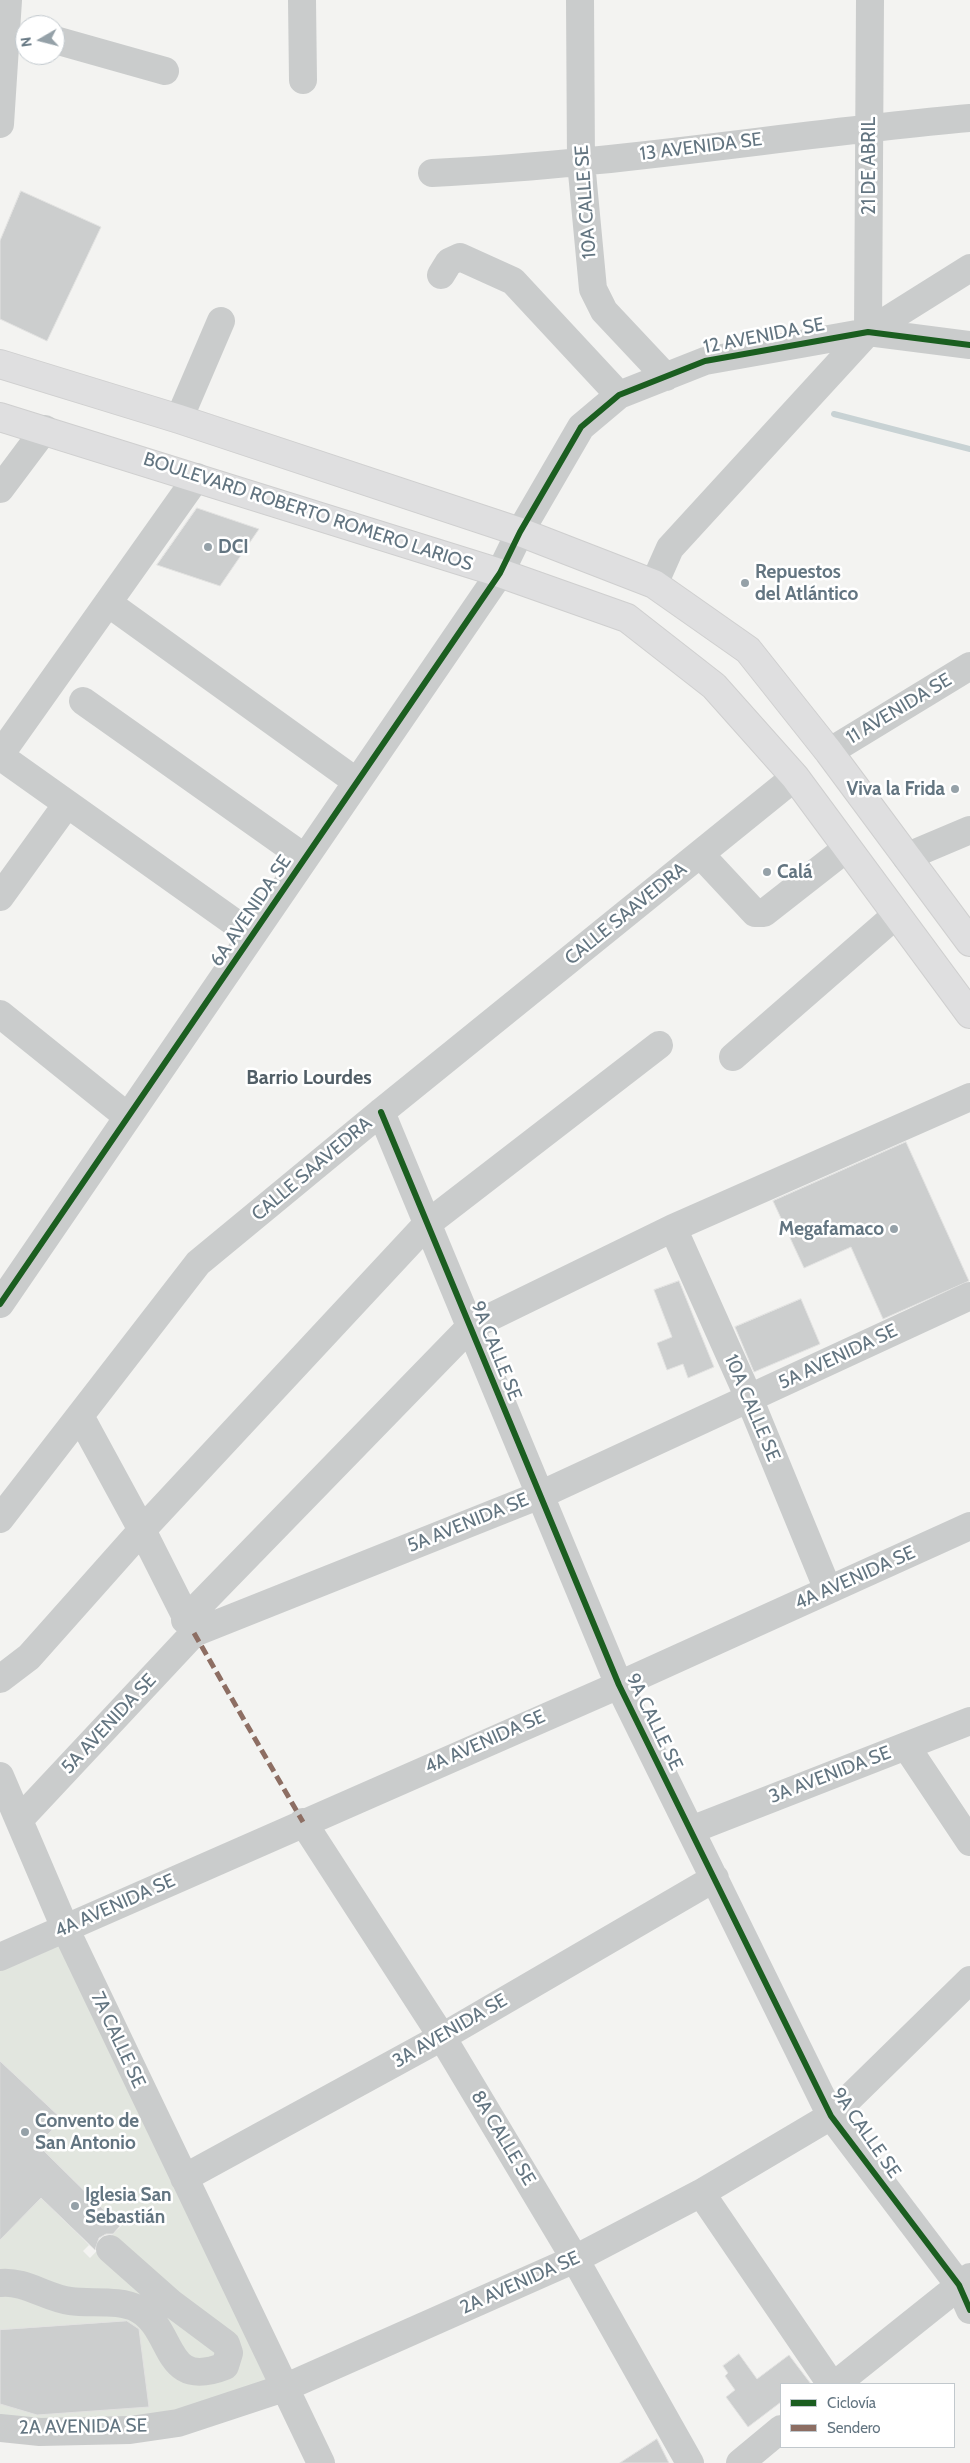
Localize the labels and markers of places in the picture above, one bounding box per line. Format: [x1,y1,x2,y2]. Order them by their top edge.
place label: DCI [218,536,249,558]
marker: DCI [202,541,214,553]
place label: Repuestos del Atlántico [755,561,858,605]
marker: Repuestos del Atlántico [739,577,751,589]
place label: Viva la Frida [847,778,945,800]
marker: Viva la Frida [949,783,961,795]
place label: Calá [777,861,812,883]
marker: Calá [761,866,773,878]
place label: Megafamaco [779,1218,884,1240]
marker: Megafamaco [888,1223,900,1235]
place label: Convento de San Antonio [35,2110,139,2154]
marker: Convento de San Antonio [19,2126,31,2138]
place label: Iglesia San Sebastián [85,2184,172,2228]
marker: Iglesia San Sebastián [69,2200,81,2212]

